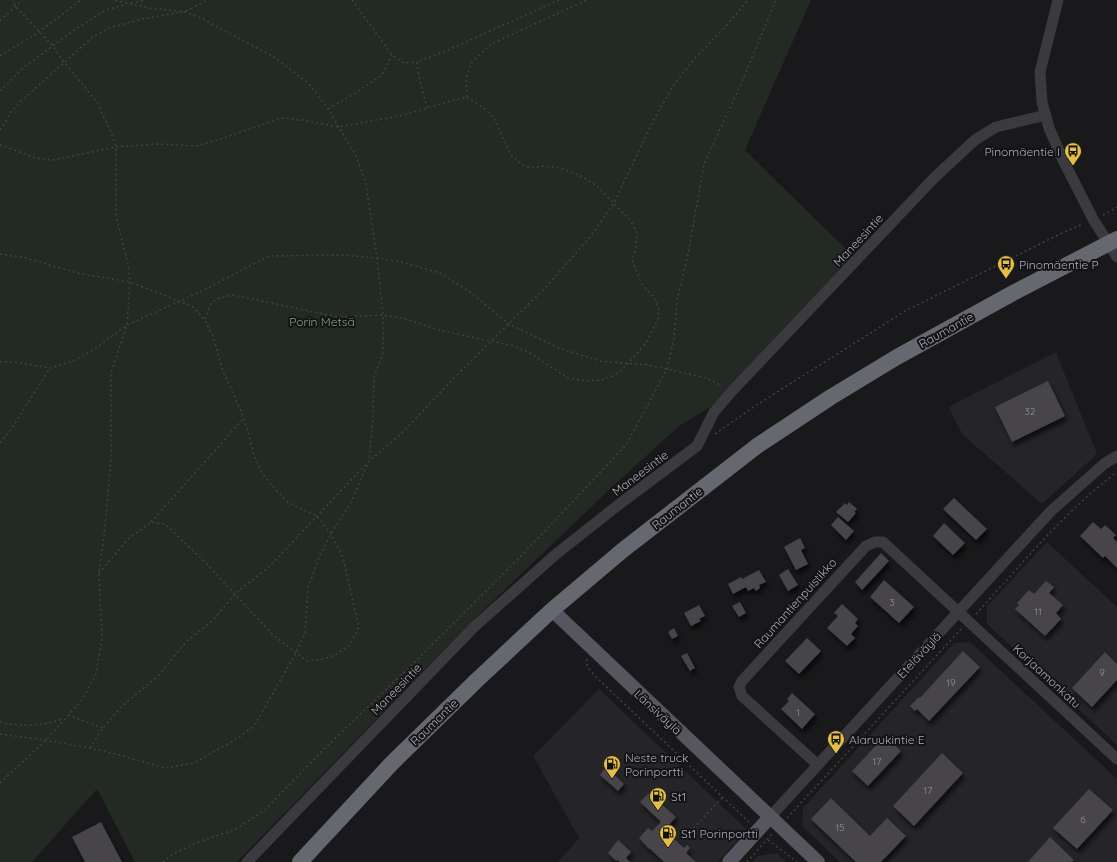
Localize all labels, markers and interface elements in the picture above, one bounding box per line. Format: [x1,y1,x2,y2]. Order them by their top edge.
bus stop icon: Pinomäentie I [1063,141,1083,166]
place label: Pinomäentie I [984,144,1060,159]
street label: Maneesintie [830,211,886,269]
bus stop icon: Pinomäentie P [996,254,1016,279]
place label: Pinomäentie P [1019,257,1099,272]
street label: Raumantie [916,309,976,351]
park label: Porin Metsä [289,314,355,329]
house number: 32 [1025,405,1036,418]
street label: Maneesintie [609,447,671,499]
street label: Raumantie [648,483,706,533]
street label: Raumantienpuistikko [751,555,839,651]
house number: 3 [889,596,895,609]
house number: 11 [1034,605,1042,618]
street label: Eteläväylä [894,629,944,681]
street label: Korjaamonkatu [1010,641,1084,711]
street label: Maneesintie [368,660,425,718]
house number: 9 [1099,666,1105,679]
house number: 19 [946,676,956,689]
street label: Länsiväylä [631,686,685,738]
street label: Raumantie [407,695,461,748]
house number: 1 [796,706,800,719]
bus stop icon: Alaruukintie E [826,729,846,754]
place label: Alaruukintie E [849,732,925,747]
place label: Neste truck Porinportti [625,750,688,779]
fuel station icon: Neste truck Porinportti [602,754,622,779]
house number: 17 [873,755,881,768]
house number: 17 [924,784,932,797]
fuel station icon: St1 [648,786,668,811]
place label: St1 [671,789,686,804]
house number: 6 [1080,813,1086,826]
house number: 15 [835,821,845,834]
fuel station icon: St1 Porinportti [658,823,678,848]
place label: St1 Porinportti [681,826,758,841]

